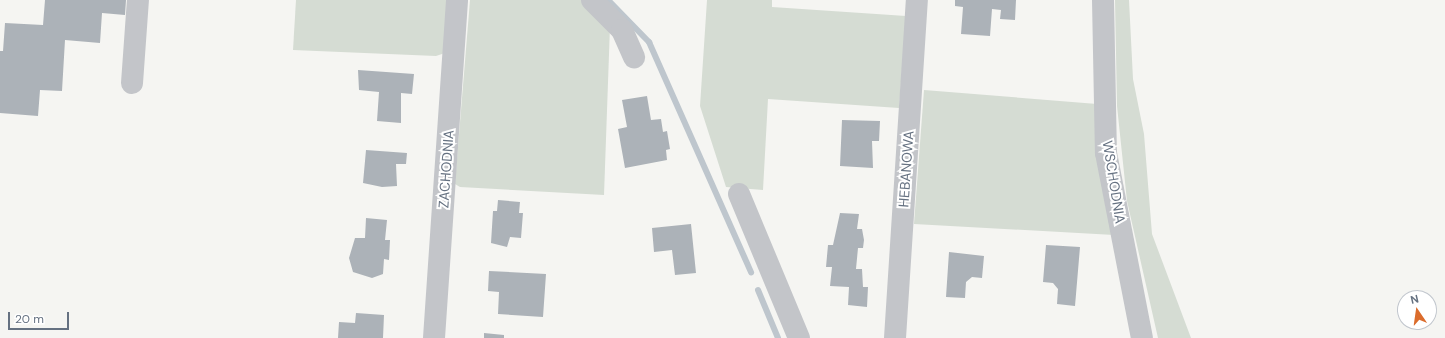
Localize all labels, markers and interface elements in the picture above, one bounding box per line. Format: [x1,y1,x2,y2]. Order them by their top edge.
street label: ZACHODNIA [435,129,457,209]
street label: HEBANOWA [895,130,917,208]
street label: WSCHODNIA [1099,139,1129,225]
north arrow [1397,290,1437,330]
text: N [1409,292,1420,307]
scale bar [10,304,71,330]
text: 20 m [15,311,44,327]

